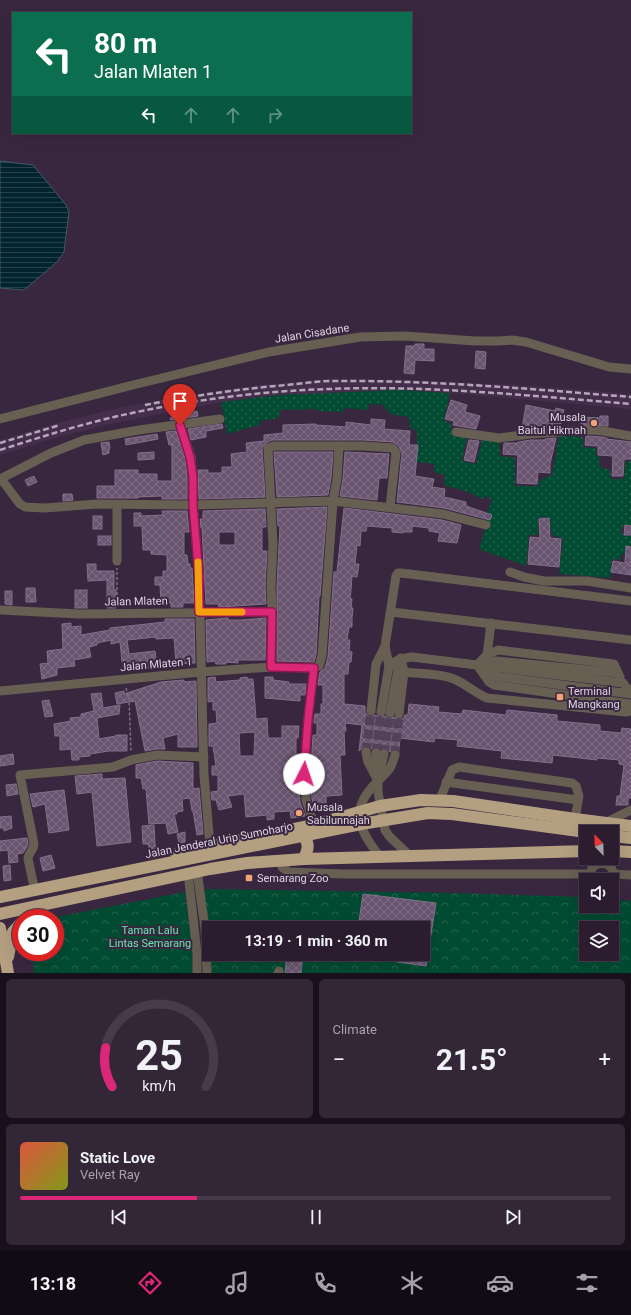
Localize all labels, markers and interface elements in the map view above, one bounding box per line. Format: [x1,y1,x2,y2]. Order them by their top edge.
text: 80 m [94,27,157,60]
icon: left [28,28,80,80]
text: Jalan Mlaten 1 [94,61,212,82]
icon: left [138,104,160,126]
icon: ahead [180,104,202,126]
icon: ahead [222,104,244,126]
icon: right [264,104,286,126]
street label: Jalan Cisadane [274,321,350,346]
pin [163,384,197,425]
icon: arrive [169,390,191,412]
place label: Musala Baitul Hikmah [518,411,586,437]
marker: Musala Baitul Hikmah [589,418,599,428]
street label: Jalan Mlaten [104,594,168,609]
street label: Jalan Mlaten 1 [120,655,193,674]
place label: Terminal Mangkang [568,685,620,711]
marker: Terminal Mangkang [555,692,565,702]
position arrow [283,753,325,795]
place label: Musala Sabilunnajah [307,801,370,827]
marker: Musala Sabilunnajah [294,808,304,818]
street label: Jalan Jenderal Urip Sumoharjo [144,820,294,861]
north arrow [579,825,619,865]
map controls [579,825,619,961]
place label: Semarang Zoo [257,872,329,885]
marker: Semarang Zoo [244,873,254,883]
button: sound [579,873,619,913]
speed limit sign: 30 [12,909,64,961]
button: layers [579,921,619,961]
park label: Taman Lalu Lintas Semarang [109,924,191,950]
text: 13:19 · 1 min · 360 m [245,932,387,950]
text: Climate [333,1022,377,1037]
text: 25 [135,1030,183,1079]
text: 21.5° [436,1042,508,1077]
text: − [333,1047,345,1072]
text: + [599,1047,611,1072]
text: km/h [142,1077,176,1093]
text: Static Love [80,1149,155,1167]
text: Velvet Ray [80,1167,140,1182]
icon: previous [108,1206,130,1228]
icon: pause [305,1206,327,1228]
icon: next [502,1206,524,1228]
icon: directions [136,1269,164,1297]
icon: music [223,1269,251,1297]
icon: phone [311,1269,339,1297]
icon: climate [398,1269,426,1297]
icon: car [486,1269,514,1297]
icon: filters [573,1269,601,1297]
text: 13:18 [30,1273,76,1294]

